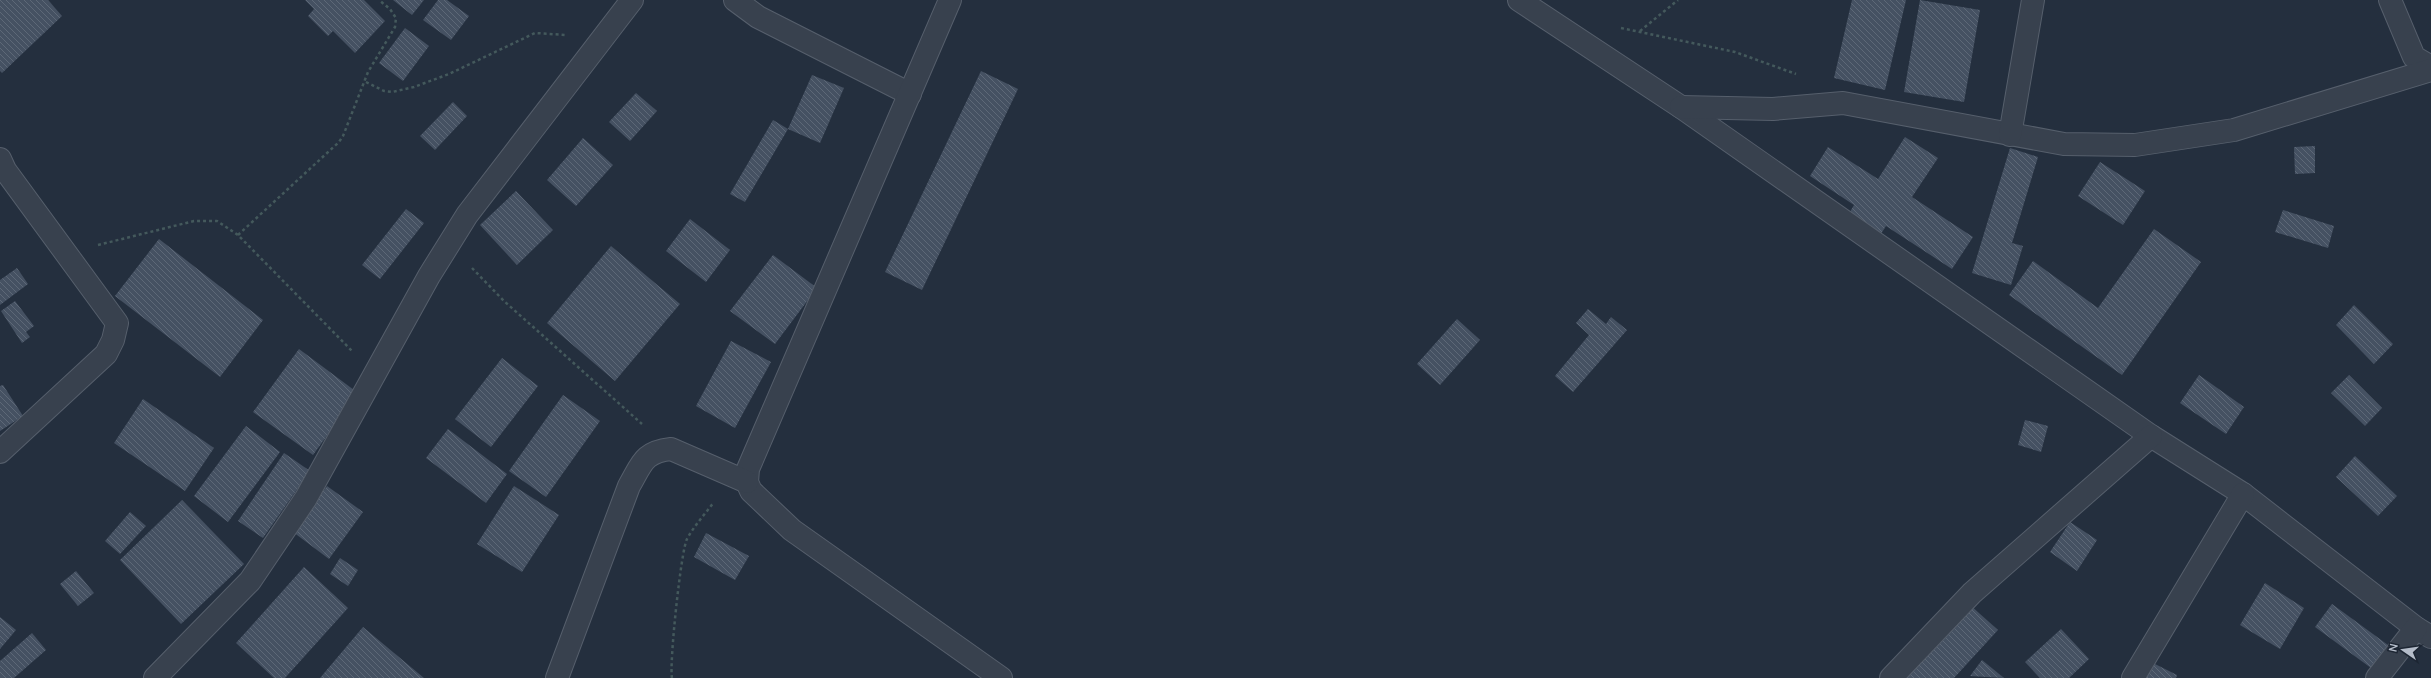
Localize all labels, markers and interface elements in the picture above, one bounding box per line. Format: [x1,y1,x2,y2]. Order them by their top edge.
north arrow [2383,630,2423,670]
text: N [2385,642,2401,653]

